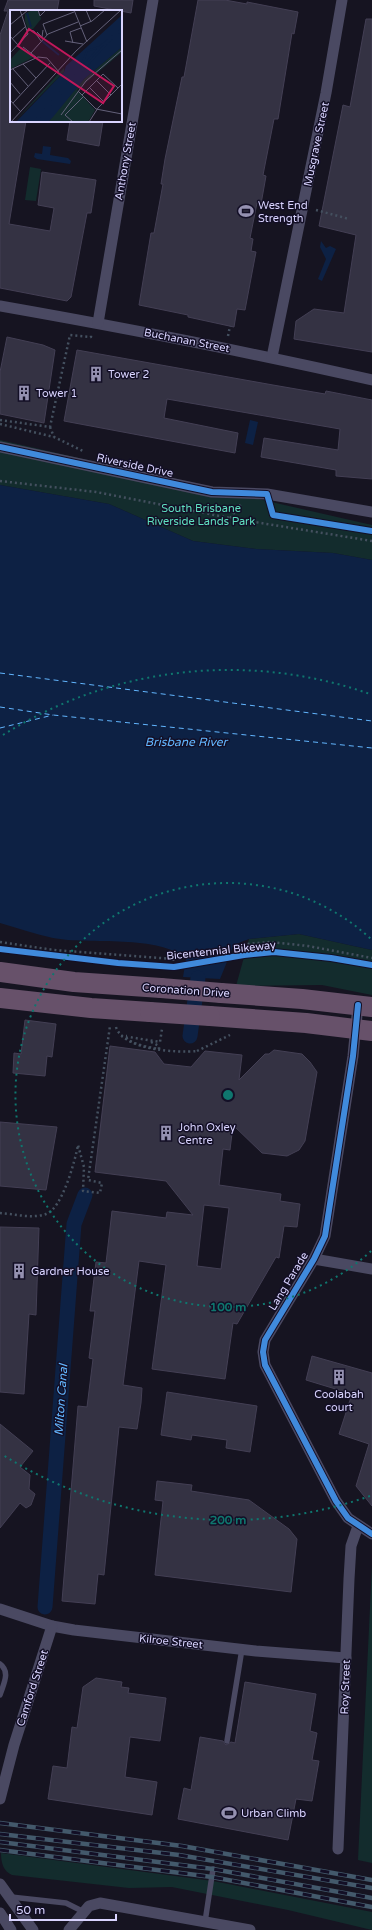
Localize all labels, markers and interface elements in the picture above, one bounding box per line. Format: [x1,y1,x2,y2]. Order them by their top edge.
inset map [10,10,122,122]
street label: Musgrave Street [301,101,332,188]
street label: Anthony Street [112,121,139,201]
place label: West End Strength [258,199,308,225]
sports icon: West End Strength [237,202,255,220]
street label: Buchanan Street [143,326,231,355]
building icon: Tower 2 [87,365,105,383]
place label: Tower 2 [108,368,150,381]
building icon: Tower 1 [15,384,33,402]
place label: Tower 1 [36,387,77,400]
street label: Riverside Drive [95,451,174,480]
park label: South Brisbane Riverside Lands Park [147,502,255,528]
water label: Brisbane River [145,735,229,749]
street label: Bicentennial Bikeway [166,938,277,963]
street label: Coronation Drive [142,981,230,1000]
centre of rings [221,1088,235,1102]
place label: John Oxley Centre [178,1121,236,1147]
building icon: John Oxley Centre [157,1124,175,1142]
street label: Lang Parade [266,1250,311,1313]
building icon: Gardner House [10,1262,28,1280]
place label: Gardner House [31,1265,110,1278]
text: 100 m [210,1300,246,1314]
water label: Milton Canal [52,1362,71,1436]
building icon: Coolabah court [330,1368,348,1386]
place label: Coolabah court [314,1388,364,1414]
text: 200 m [210,1513,246,1527]
street label: Kilroe Street [138,1632,204,1651]
street label: Camford Street [14,1648,51,1728]
street label: Roy Street [338,1659,353,1715]
sports icon: Urban Climb [220,1804,238,1822]
place label: Urban Climb [241,1807,306,1820]
scale bar [10,1896,116,1922]
text: 50 m [16,1903,45,1917]

